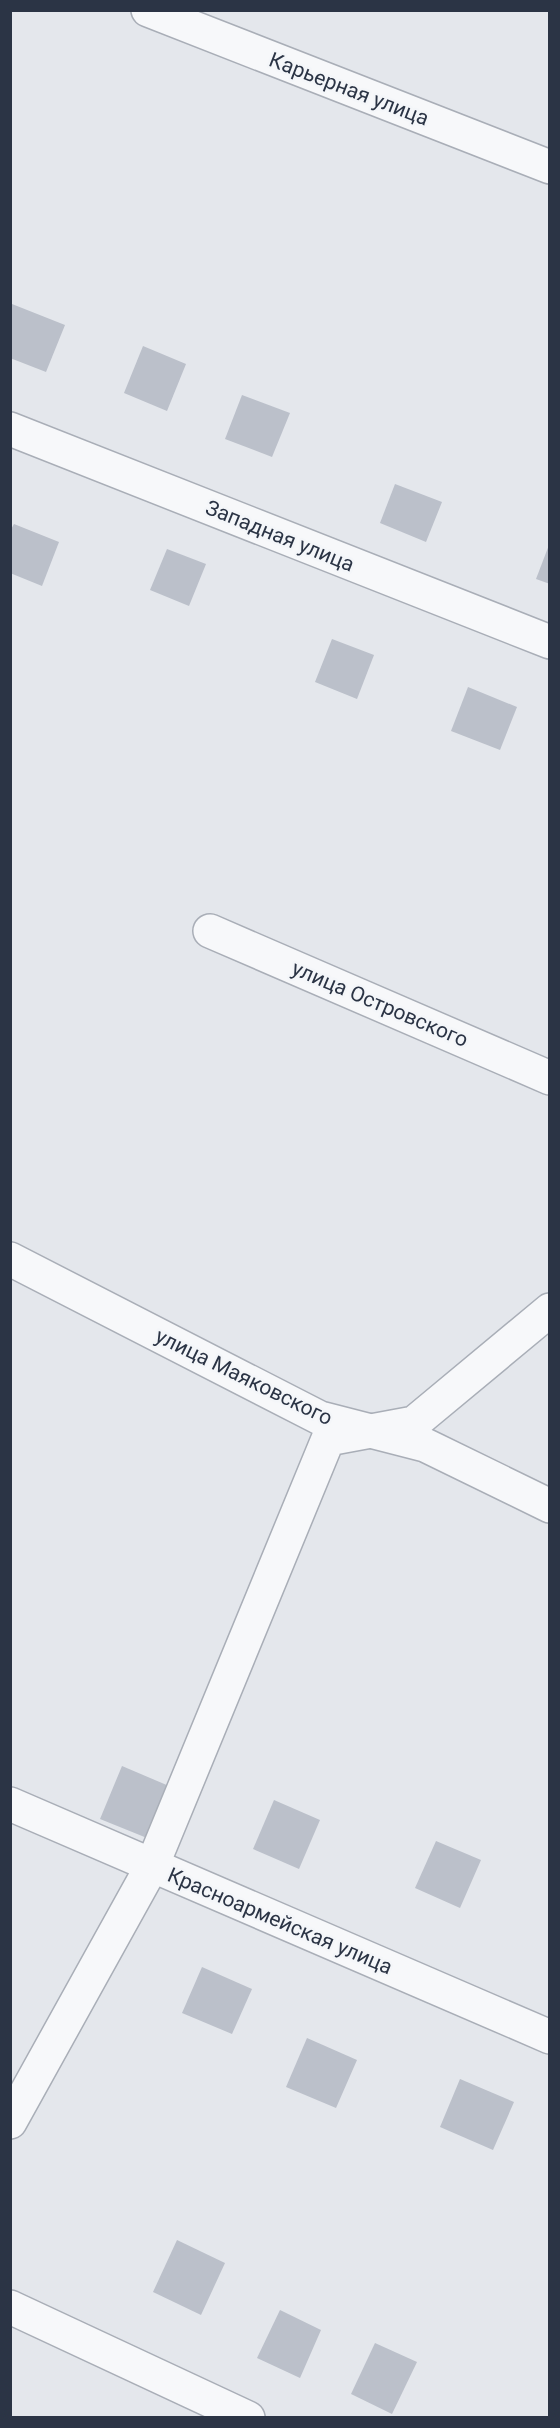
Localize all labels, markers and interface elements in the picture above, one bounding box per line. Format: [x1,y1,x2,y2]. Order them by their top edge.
street label: Карьерная улица [266,48,432,130]
street label: Западная улица [202,495,358,577]
street label: улица Островского [288,956,472,1052]
street label: улица Маяковского [152,1324,336,1430]
street label: Красноармейская улица [164,1863,396,1979]

